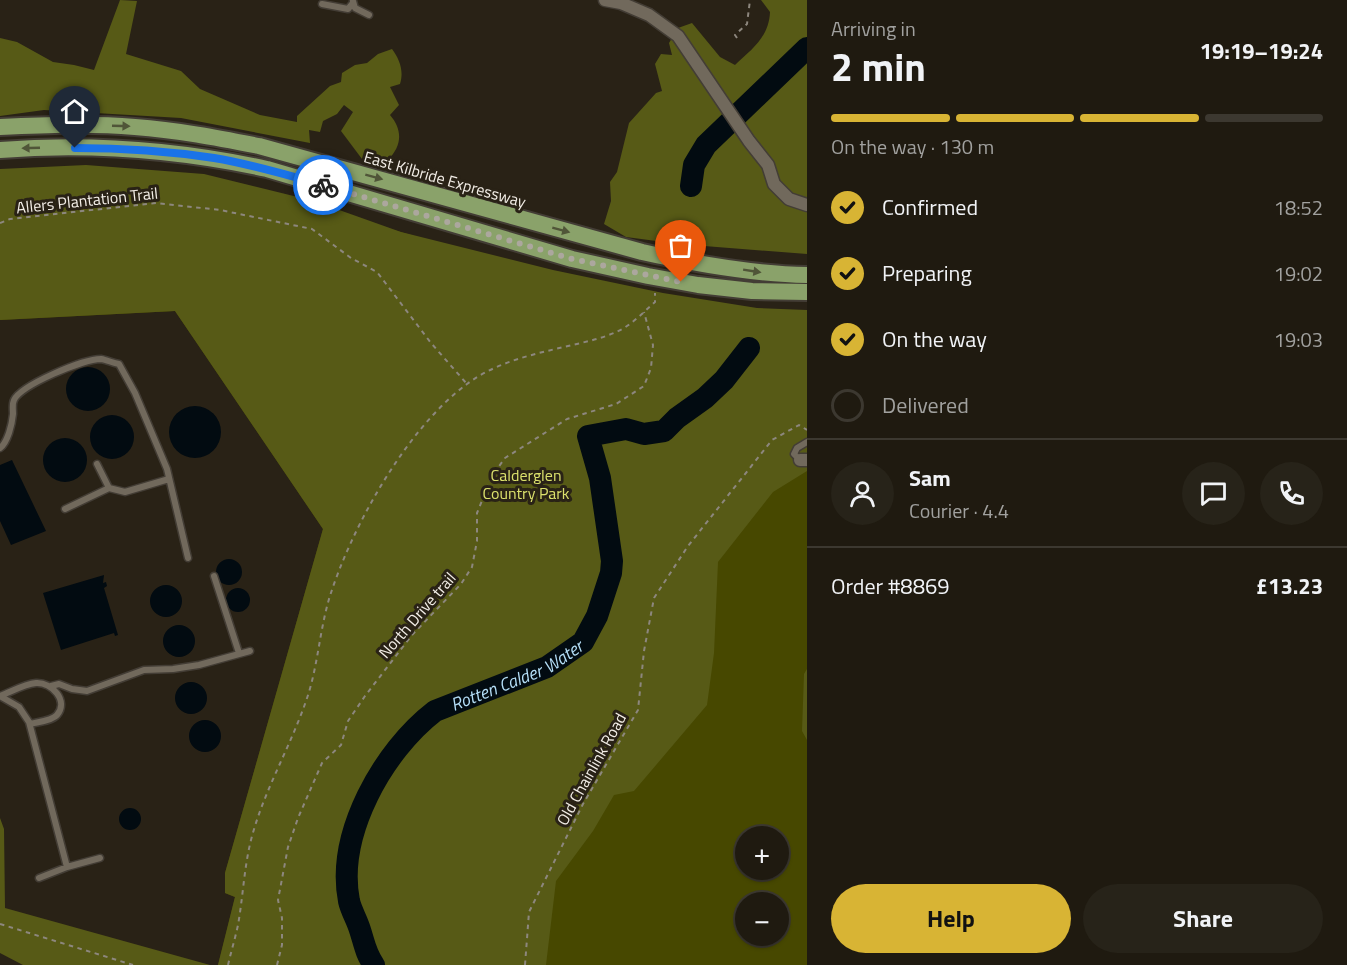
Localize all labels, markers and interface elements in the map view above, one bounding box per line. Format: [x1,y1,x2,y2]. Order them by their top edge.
text: Arriving in [831,13,916,44]
text: 19:19–19:24 [1200,34,1323,68]
text: 2 min [831,37,926,96]
pin [49,86,100,148]
icon: home [58,95,91,128]
one-way arrow [112,122,131,131]
text: On the way · 130 m [831,131,994,162]
one-way arrow [22,143,41,153]
street label: East Kilbride Expressway [361,144,529,214]
courier [293,155,353,215]
icon: bike [307,169,340,202]
one-way arrow [365,172,383,182]
street label: Allers Plantation Trail [15,181,159,219]
text: Confirmed [882,190,978,224]
icon: check [831,191,864,224]
text: 18:52 [1274,192,1323,223]
pin [655,220,706,282]
one-way arrow [552,226,570,236]
icon: bag [664,229,697,262]
text: Preparing [882,256,972,290]
icon: check [831,257,864,290]
text: 19:02 [1274,258,1323,289]
one-way arrow [742,266,761,275]
text: On the way [882,322,987,356]
icon: check [831,323,864,356]
text: 19:03 [1274,324,1323,355]
text: Delivered [882,388,969,422]
text: Sam [909,461,951,495]
button: person [831,462,894,525]
button: chat [1182,462,1245,525]
button: phone [1260,462,1323,525]
park label: Calderglen Country Park [482,463,570,505]
text: Courier · 4.4 [909,495,1009,526]
street label: North Drive trail [373,567,461,663]
text: Order #8869 [831,569,950,603]
text: £13.23 [1256,569,1323,603]
water label: Rotten Calder Water [446,631,590,717]
street label: Old Chainlink Road [550,708,632,830]
map controls [735,826,789,946]
button: + [735,826,789,880]
button: Help [831,884,1071,953]
button: Share [1083,884,1323,953]
button: − [735,892,789,946]

